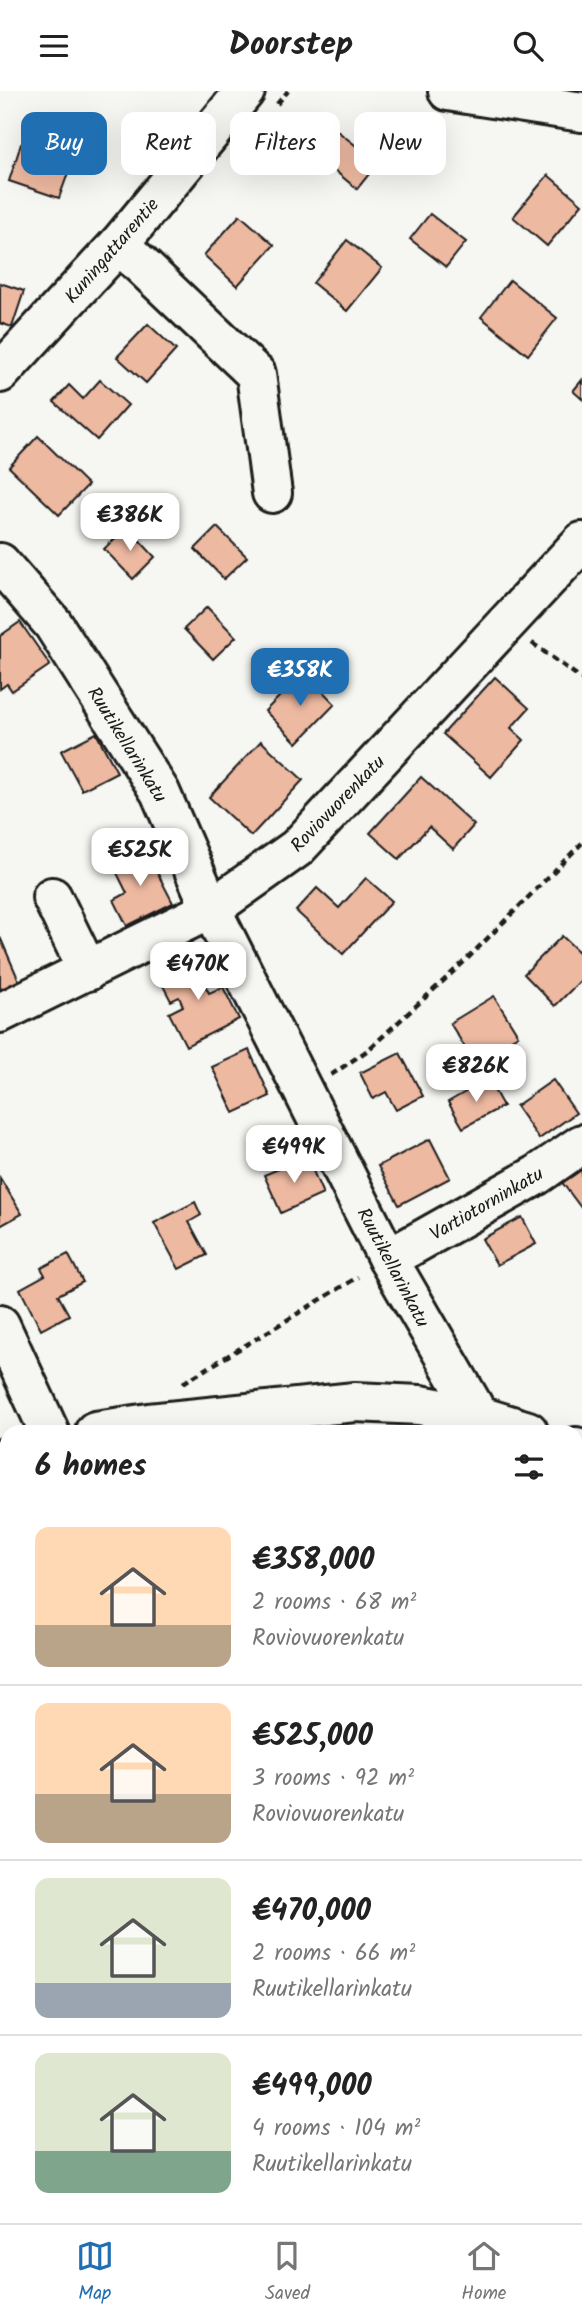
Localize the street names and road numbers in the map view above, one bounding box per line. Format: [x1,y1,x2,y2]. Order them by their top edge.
street label: Kuningattarentie [58,191,167,311]
street label: Ruutikellarinkatu [79,681,174,809]
street label: Roviovuorenkatu [284,749,393,860]
street label: Vartiotorninkatu [424,1160,550,1250]
street label: Ruutikellarinkatu [348,1203,437,1333]

